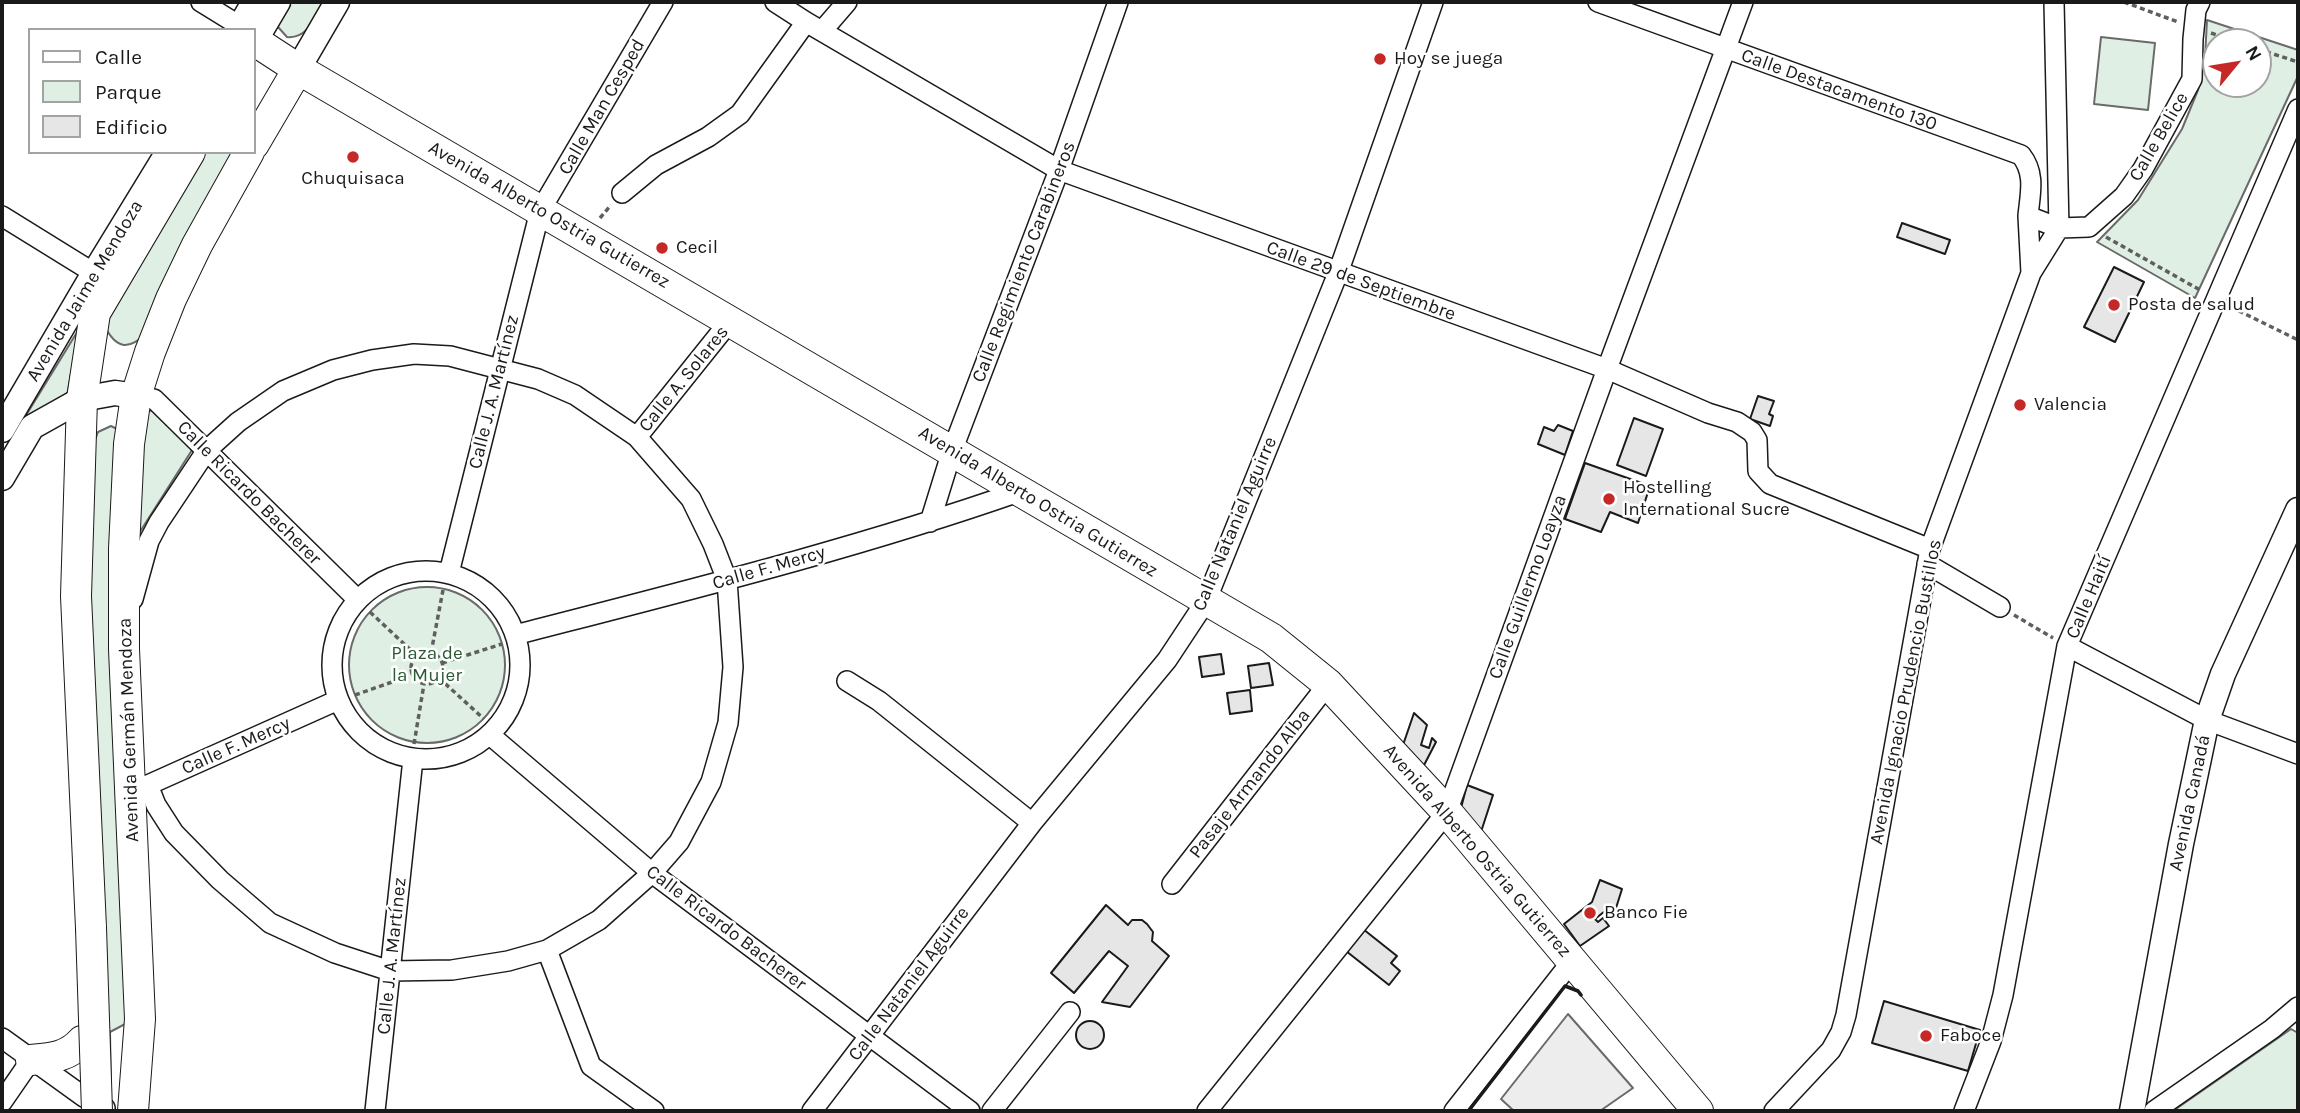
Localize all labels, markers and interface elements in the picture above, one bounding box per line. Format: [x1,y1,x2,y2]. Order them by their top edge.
legend [28,28,256,154]
north arrow [2202,28,2272,98]
street label: Calle Man Cesped [554,35,650,179]
text: N [2241,42,2266,65]
street label: Calle Destacamento 130 [1738,44,1940,136]
text: Calle [95,45,142,69]
place label: Hoy se juega [1394,48,1503,70]
marker: Hoy se juega [1372,51,1388,67]
text: Parque [95,80,162,104]
street label: Calle Belice [2124,88,2194,186]
text: Edificio [95,115,168,139]
street label: Avenida Alberto Ostria Gutierrez [424,136,674,294]
street label: Calle Regimiento Carabineros [967,138,1081,386]
marker: Chuquisaca [345,149,361,165]
place label: Chuquisaca [301,168,405,190]
street label: Avenida Jaime Mendoza [22,196,148,386]
street label: Calle 29 de Septiembre [1263,236,1459,326]
place label: Cecil [676,237,718,259]
marker: Cecil [654,240,670,256]
place label: Posta de salud [2128,294,2255,316]
marker: Posta de salud [2106,297,2122,313]
street label: Calle J. A. Martínez [464,313,524,471]
street label: Calle A. Solares [634,321,734,437]
place label: Valencia [2034,394,2107,416]
marker: Valencia [2012,397,2028,413]
street label: Calle Ricardo Bacherer [172,416,326,570]
street label: Avenida Alberto Ostria Gutierrez [914,421,1162,583]
street label: Calle Nataniel Aguirre [1188,433,1282,615]
place label: Hostelling International Sucre [1623,477,1790,521]
marker: Hostelling International Sucre [1601,491,1617,507]
street label: Calle Guillermo Loayza [1484,492,1572,682]
street label: Avenida Ignacio Prudencio Bustillos [1865,538,1947,846]
street label: Calle F. Mercy [710,541,828,595]
street label: Calle Haití [2061,552,2117,642]
street label: Avenida Germán Mendoza [114,617,144,843]
park label: Plaza de la Mujer [391,643,463,687]
street label: Pasaje Armando Alba [1185,705,1315,863]
street label: Calle F. Mercy [178,712,294,780]
street label: Avenida Canadá [2164,733,2216,873]
street label: Avenida Alberto Ostria Gutierrez [1378,740,1576,962]
street label: Calle Ricardo Bacherer [642,860,810,996]
street label: Calle J. A. Martínez [372,876,412,1036]
street label: Calle Nataniel Aguirre [844,902,974,1066]
place label: Banco Fie [1604,902,1688,924]
marker: Banco Fie [1582,905,1598,921]
place label: Faboce [1940,1025,2001,1047]
marker: Faboce [1918,1028,1934,1044]

